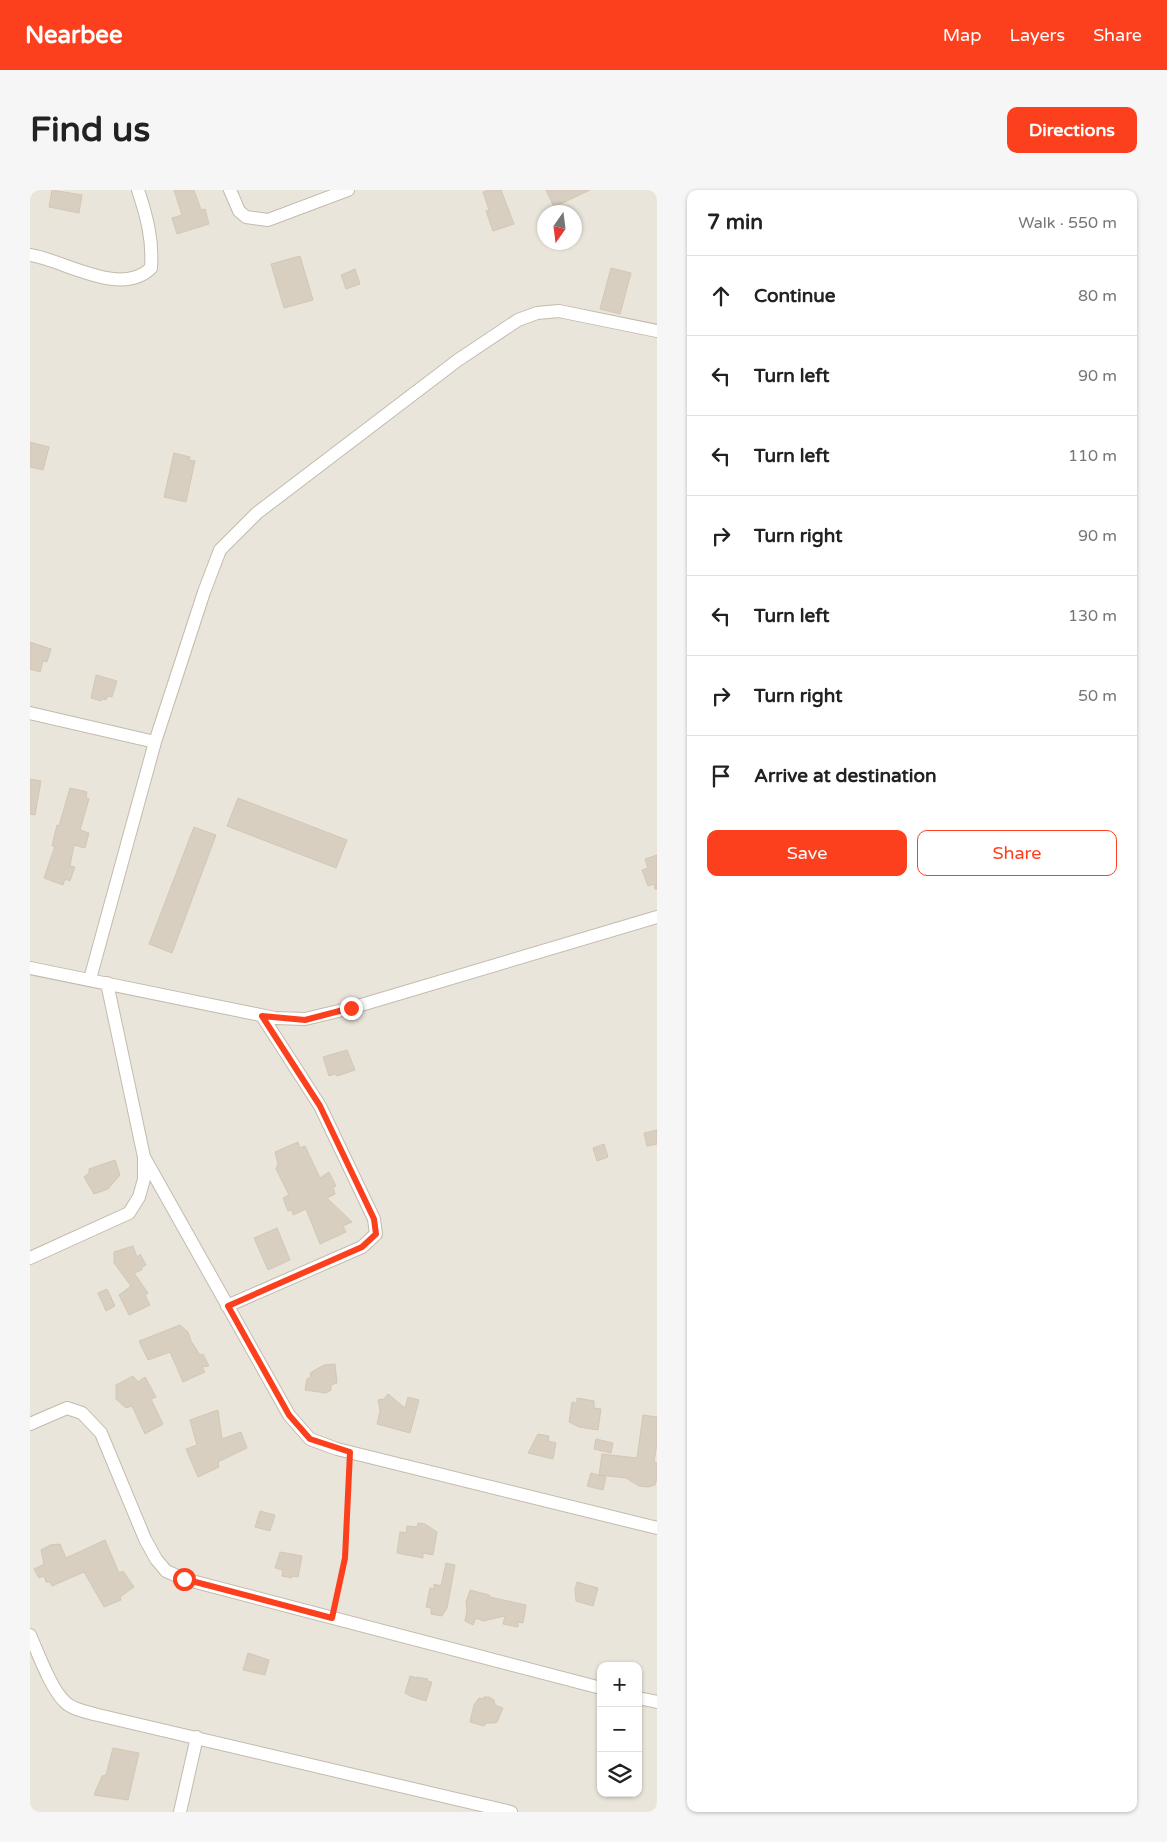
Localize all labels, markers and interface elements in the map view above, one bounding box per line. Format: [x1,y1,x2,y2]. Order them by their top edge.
text: Nearbee [25,21,123,50]
text: Map [943,24,982,46]
text: Layers [1010,24,1065,46]
text: Share [1093,24,1142,46]
button: Directions [1007,107,1137,153]
text: Find us [30,109,150,151]
north arrow [537,205,582,250]
text: 7 min [707,210,763,235]
text: Walk · 550 m [1018,213,1117,233]
icon: ahead [707,282,735,310]
text: Continue [754,285,836,307]
text: 80 m [1078,286,1117,306]
icon: left [707,362,735,390]
text: Turn left [754,365,830,387]
text: 90 m [1078,366,1117,386]
icon: left [707,442,735,470]
text: Turn left [754,445,830,467]
text: 110 m [1068,446,1117,466]
icon: right [707,522,735,550]
text: Turn right [754,525,842,547]
text: 90 m [1078,526,1117,546]
icon: left [707,602,735,630]
text: Turn left [754,605,830,627]
text: 130 m [1068,606,1117,626]
icon: right [707,682,735,710]
text: Turn right [754,685,842,707]
text: 50 m [1078,686,1117,706]
icon: arrive [707,762,735,790]
text: Arrive at destination [754,765,937,787]
button: Save [707,830,907,876]
button: Share [917,830,1117,876]
route end [340,997,363,1020]
route start [173,1568,196,1591]
map controls [597,1662,642,1797]
button: + [597,1662,642,1707]
button: − [597,1707,642,1752]
button: layers [597,1752,642,1797]

